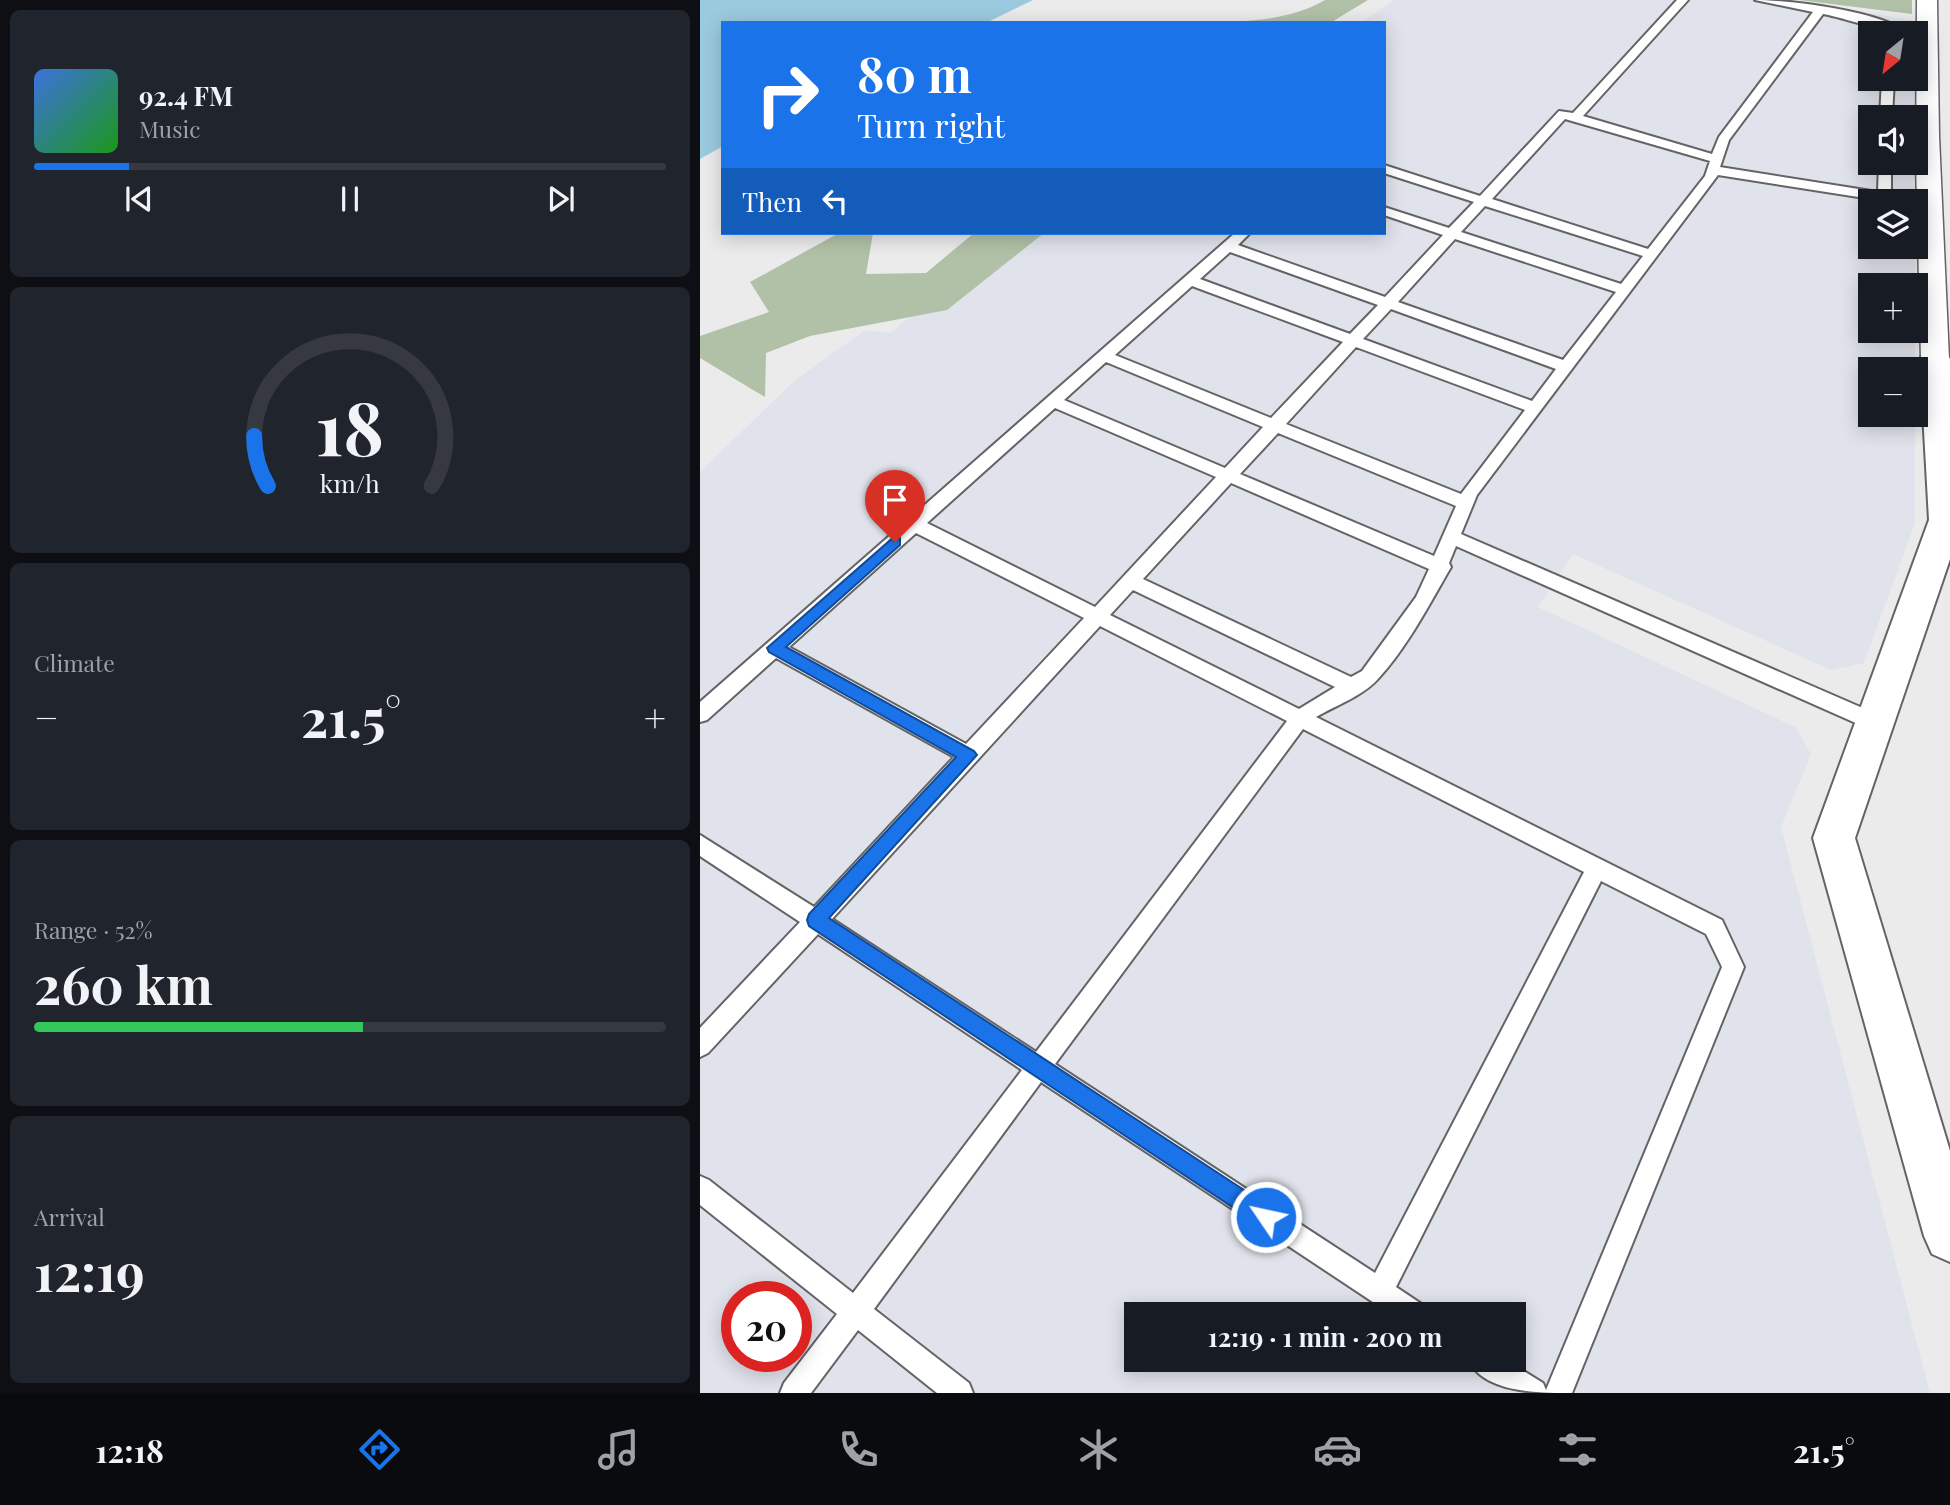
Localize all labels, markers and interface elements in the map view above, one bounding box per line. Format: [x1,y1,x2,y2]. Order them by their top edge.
north arrow [1858,21,1928,91]
map controls [1858,21,1928,427]
text: 80 m [857,40,972,105]
icon: right [742,49,833,140]
text: 92.4 FM [139,78,233,113]
text: Turn right [857,103,1005,146]
button: sound [1858,105,1928,175]
text: Music [139,113,200,144]
icon: previous [120,180,158,218]
icon: pause [331,180,369,218]
icon: next [542,180,580,218]
icon: left [816,182,854,220]
text: Then [742,184,802,219]
button: layers [1858,189,1928,259]
button: + [1858,273,1928,343]
button: − [1858,357,1928,427]
text: 18 [316,377,384,474]
text: km/h [320,466,380,499]
pin [865,470,925,542]
icon: arrive [876,481,914,519]
text: Climate [34,647,115,678]
text: 21.5° [301,682,401,751]
text: − [34,691,59,742]
text: + [644,691,666,742]
text: Range · 52% [34,914,153,945]
text: 260 km [34,949,213,1018]
position arrow [1229,1180,1303,1254]
text: Arrival [34,1201,105,1232]
text: 12:19 [34,1236,145,1305]
speed limit sign: 20 [721,1281,812,1372]
text: 12:19 · 1 min · 200 m [1208,1319,1442,1354]
icon: directions [355,1425,404,1474]
icon: music [594,1425,643,1474]
icon: phone [834,1425,883,1474]
icon: climate [1074,1425,1123,1474]
icon: car [1313,1425,1362,1474]
icon: filters [1553,1425,1602,1474]
text: 12:18 [95,1428,164,1471]
text: 21.5° [1793,1428,1855,1471]

